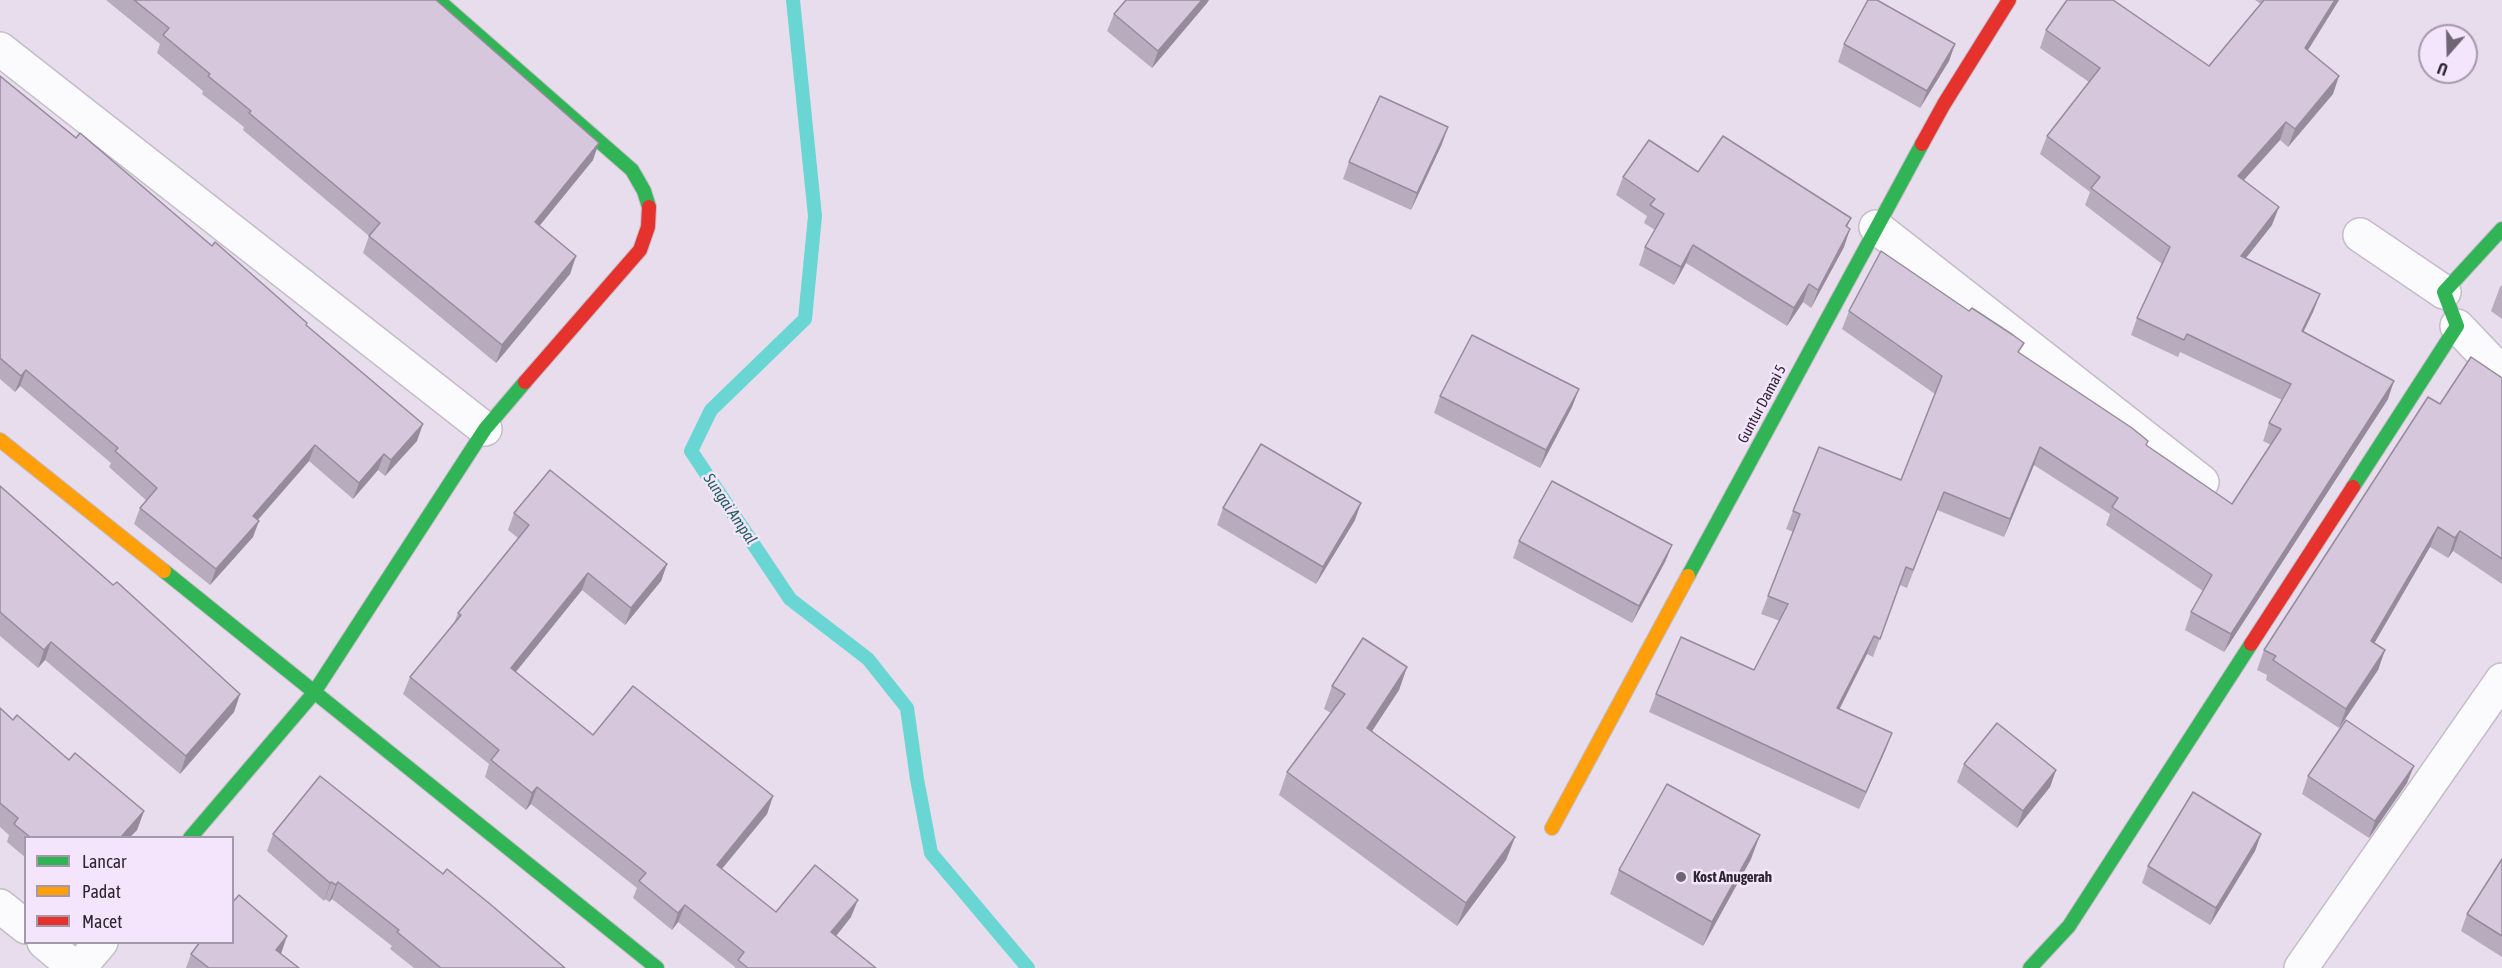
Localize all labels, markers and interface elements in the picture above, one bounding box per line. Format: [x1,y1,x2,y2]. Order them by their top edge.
north arrow [2418,24,2478,84]
text: U [2435,59,2450,79]
street label: Guntur Damai 5 [1734,362,1790,446]
water label: Sungai Ampal [699,470,761,548]
legend [24,836,234,944]
text: Lancar [82,851,126,872]
place label: Kost Anugerah [1693,868,1772,886]
marker: Kost Anugerah [1674,870,1688,884]
text: Padat [82,881,121,902]
text: Macet [82,911,122,932]

